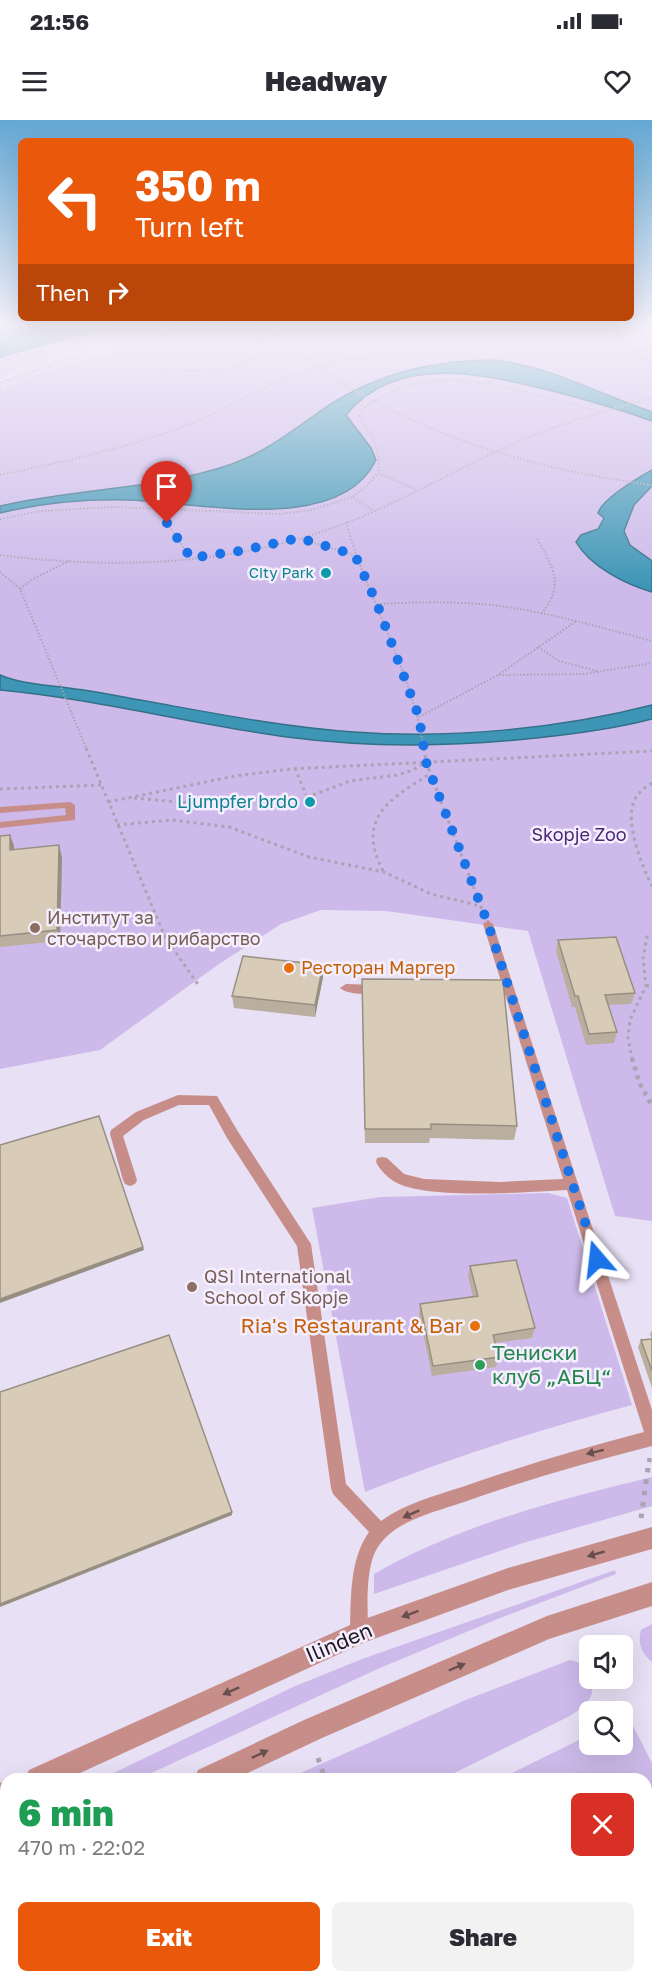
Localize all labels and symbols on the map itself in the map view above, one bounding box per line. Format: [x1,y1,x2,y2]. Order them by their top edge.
pin [141,461,192,523]
place label: City Park [249,563,315,581]
marker: City Park [319,566,333,580]
place label: Ljumpfer brdo [177,790,298,812]
marker: Ljumpfer brdo [303,795,317,809]
park label: Skopje Zoo [531,823,627,845]
place label: Институт за сточарство и рибарство [47,906,261,949]
marker: Институт за сточарство и рибарство [28,921,42,935]
place label: Ресторан Маргер [301,956,455,978]
marker: Ресторан Маргер [282,961,296,975]
position arrow [565,1227,629,1291]
place label: QSI International School of Skopje [204,1265,351,1308]
marker: QSI International School of Skopje [185,1280,199,1294]
place label: Ria's Restaurant & Bar [240,1312,463,1338]
marker: Ria's Restaurant & Bar [468,1319,482,1333]
place label: Тениски клуб „АБЦ“ [492,1339,611,1389]
marker: Тениски клуб „АБЦ“ [473,1358,487,1372]
one-way arrow [586,1447,604,1457]
one-way arrow [401,1509,419,1519]
one-way arrow [587,1550,605,1559]
one-way arrow [401,1610,419,1620]
street label: Ilinden [301,1616,376,1668]
one-way arrow [448,1662,466,1671]
one-way arrow [223,1687,240,1696]
one-way arrow [251,1750,268,1759]

